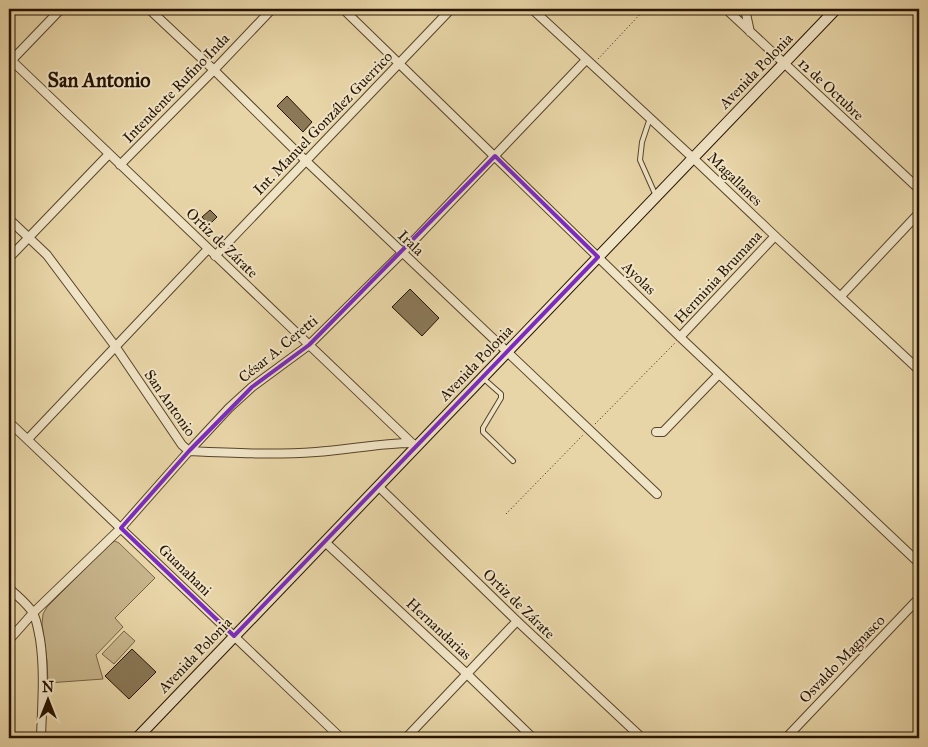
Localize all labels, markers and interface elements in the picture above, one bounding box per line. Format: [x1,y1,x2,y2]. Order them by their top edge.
street label: Intendente Rufino Inda [119,29,233,147]
street label: Avenida Polonia [715,29,797,113]
street label: Int. Manuel González Guerrico [250,47,397,198]
street label: 12 de Octubre [794,54,868,124]
district label: San Antonio [47,68,151,92]
street label: Magallanes [704,148,766,210]
street label: Ortiz de Zárate [182,204,262,282]
street label: Herminia Brumana [670,226,766,327]
street label: Irala [394,227,428,260]
street label: Ayolas [618,257,660,298]
street label: César A. Ceretti [235,312,321,386]
street label: Avenida Polonia [435,321,517,405]
street label: San Antonio [140,366,200,440]
street label: Guanahani [155,540,215,600]
street label: Ortiz de Zárate [479,565,559,643]
street label: Hernandarias [403,594,475,664]
street label: Osvaldo Magnasco [795,611,889,707]
street label: Avenida Polonia [154,613,236,697]
north arrow [22,674,72,724]
text: N [42,679,54,696]

